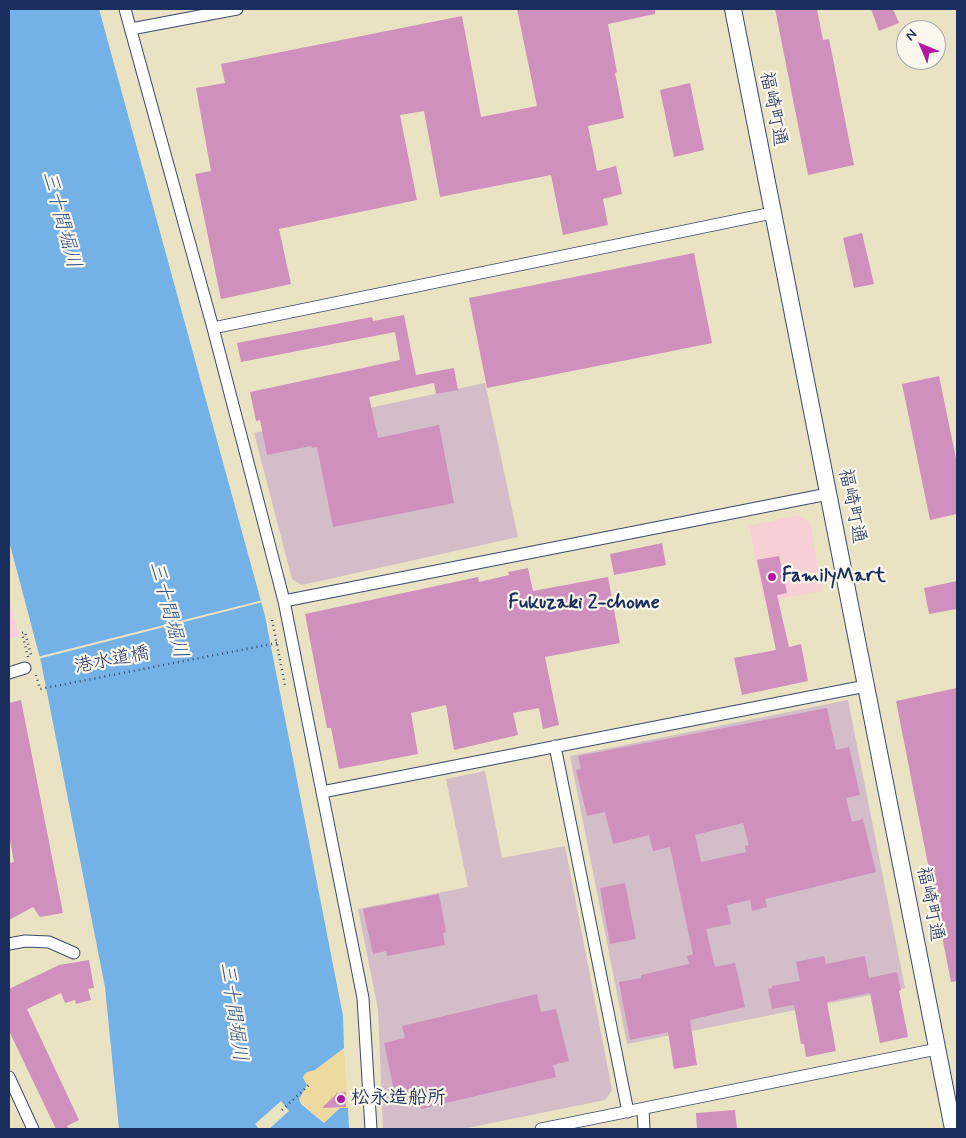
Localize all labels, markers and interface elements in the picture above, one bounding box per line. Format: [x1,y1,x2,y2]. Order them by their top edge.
north arrow [896,20,946,70]
text: N [901,25,921,45]
street label: 福崎町通 [754,70,790,148]
water label: 三十間堀川 [35,169,85,271]
street label: 福崎町通 [833,467,869,545]
water label: 三十間堀川 [142,559,192,661]
place label: FamilyMart [782,566,886,588]
marker: FamilyMart [766,571,778,583]
district label: Fukuzaki 2-chome [508,592,660,616]
street label: 港水道橋 [73,643,151,679]
street label: 福崎町通 [911,865,947,943]
water label: 三十間堀川 [213,961,251,1063]
place label: 松永造船所 [351,1088,446,1110]
marker: 松永造船所 [335,1093,347,1105]

